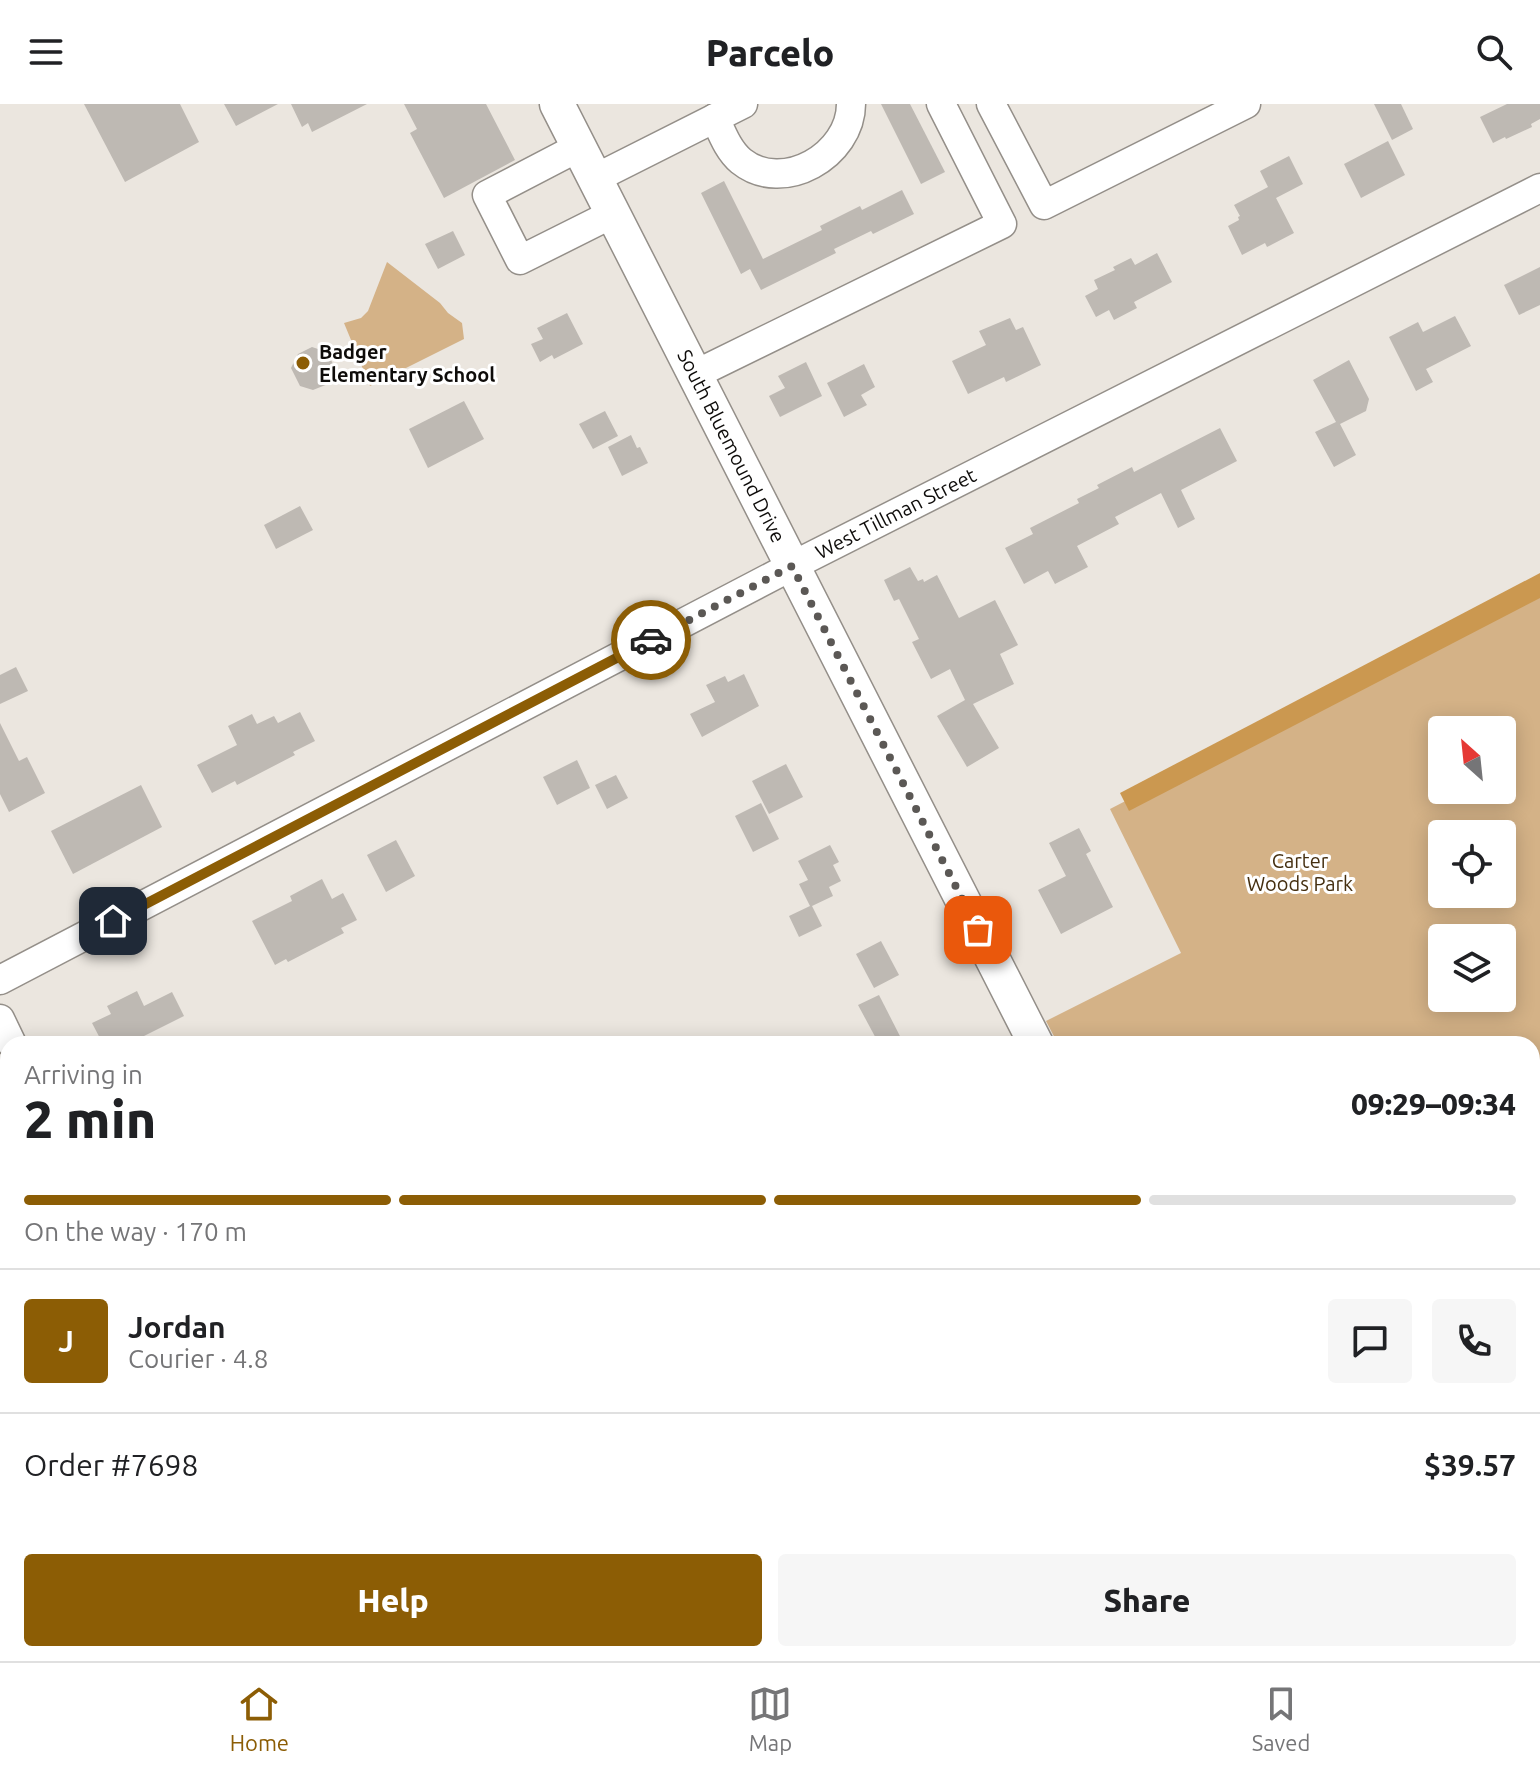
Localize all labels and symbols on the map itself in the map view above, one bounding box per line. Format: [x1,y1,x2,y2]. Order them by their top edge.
place label: Badger Elementary School [319,340,495,386]
street label: South Bluemound Drive [673,346,790,546]
marker: Badger Elementary School [294,354,312,372]
street label: West Tillman Street [812,463,980,563]
courier [611,600,691,680]
north arrow [1428,716,1516,804]
park label: Carter Woods Park [1247,849,1353,895]
pin [79,887,147,955]
pin [944,896,1012,964]

